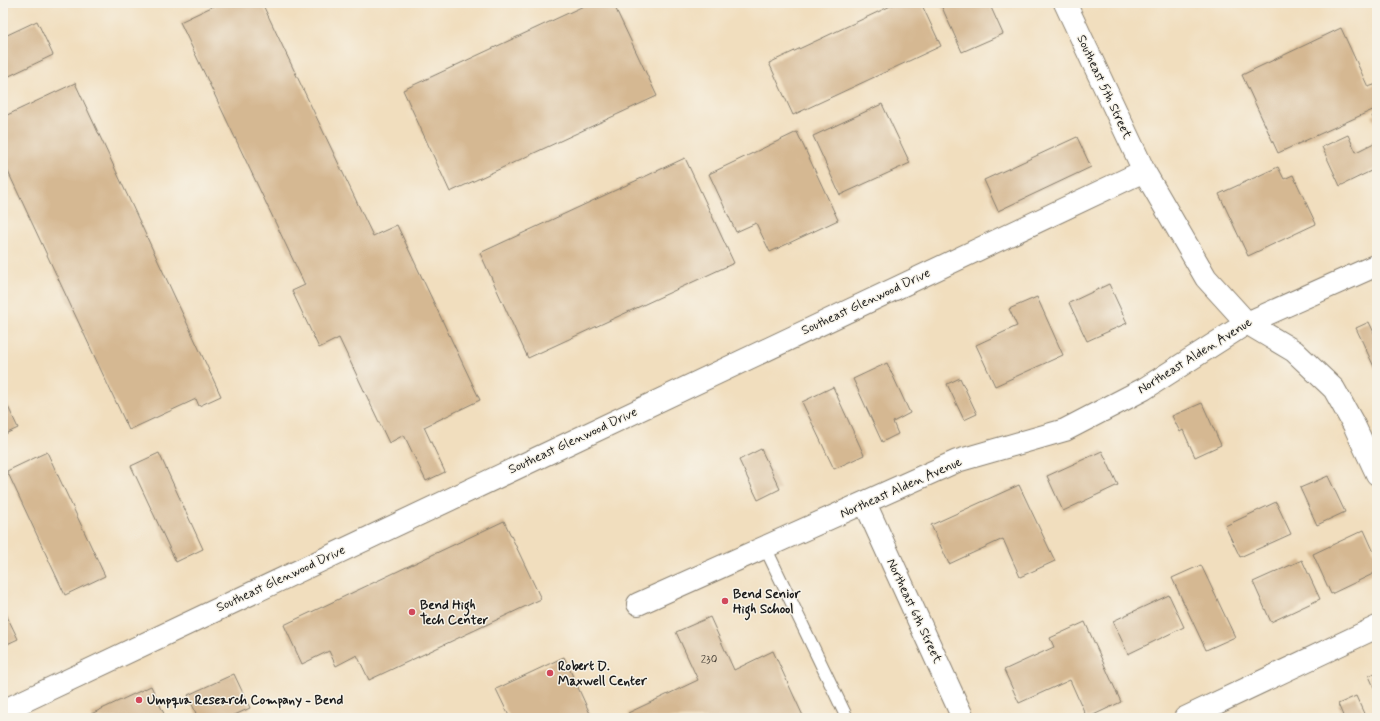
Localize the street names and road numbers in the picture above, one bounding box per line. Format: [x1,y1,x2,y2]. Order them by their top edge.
street label: Southeast 5th Street [1072,32,1136,142]
street label: Southeast Glenwood Drive [799,265,933,339]
street label: Northeast Alden Avenue [1135,314,1255,398]
street label: Southeast Glenwood Drive [506,404,640,478]
street label: Northeast Alden Avenue [837,453,965,523]
street label: Southeast Glenwood Drive [214,542,348,616]
street label: Northeast 6th Street [882,556,946,666]

